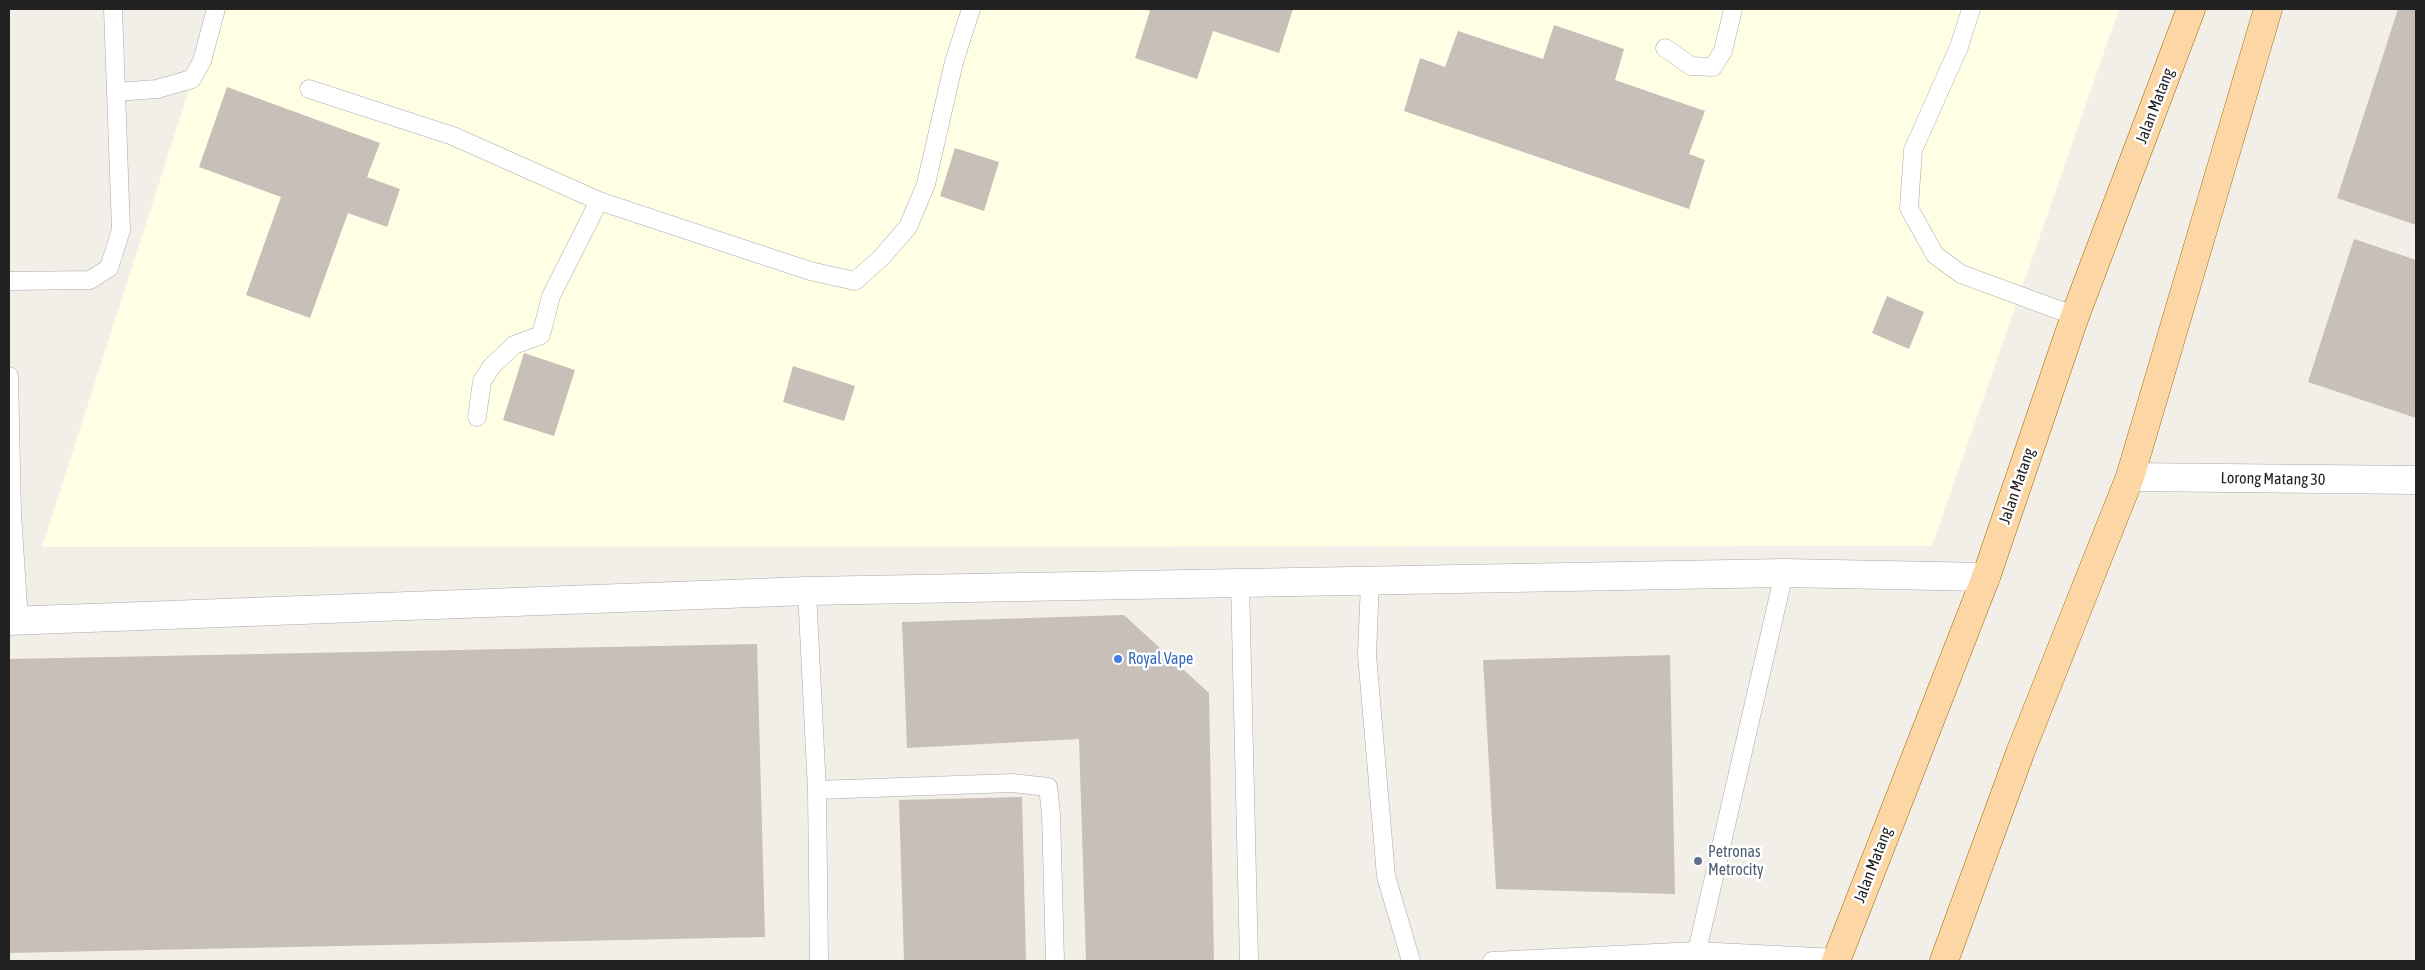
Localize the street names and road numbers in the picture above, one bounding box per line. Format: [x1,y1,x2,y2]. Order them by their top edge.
street label: Jalan Matang [2132,66,2178,146]
street label: Jalan Matang [1995,446,2039,526]
street label: Lorong Matang 30 [2220,468,2326,490]
street label: Jalan Matang [1850,825,1896,905]

